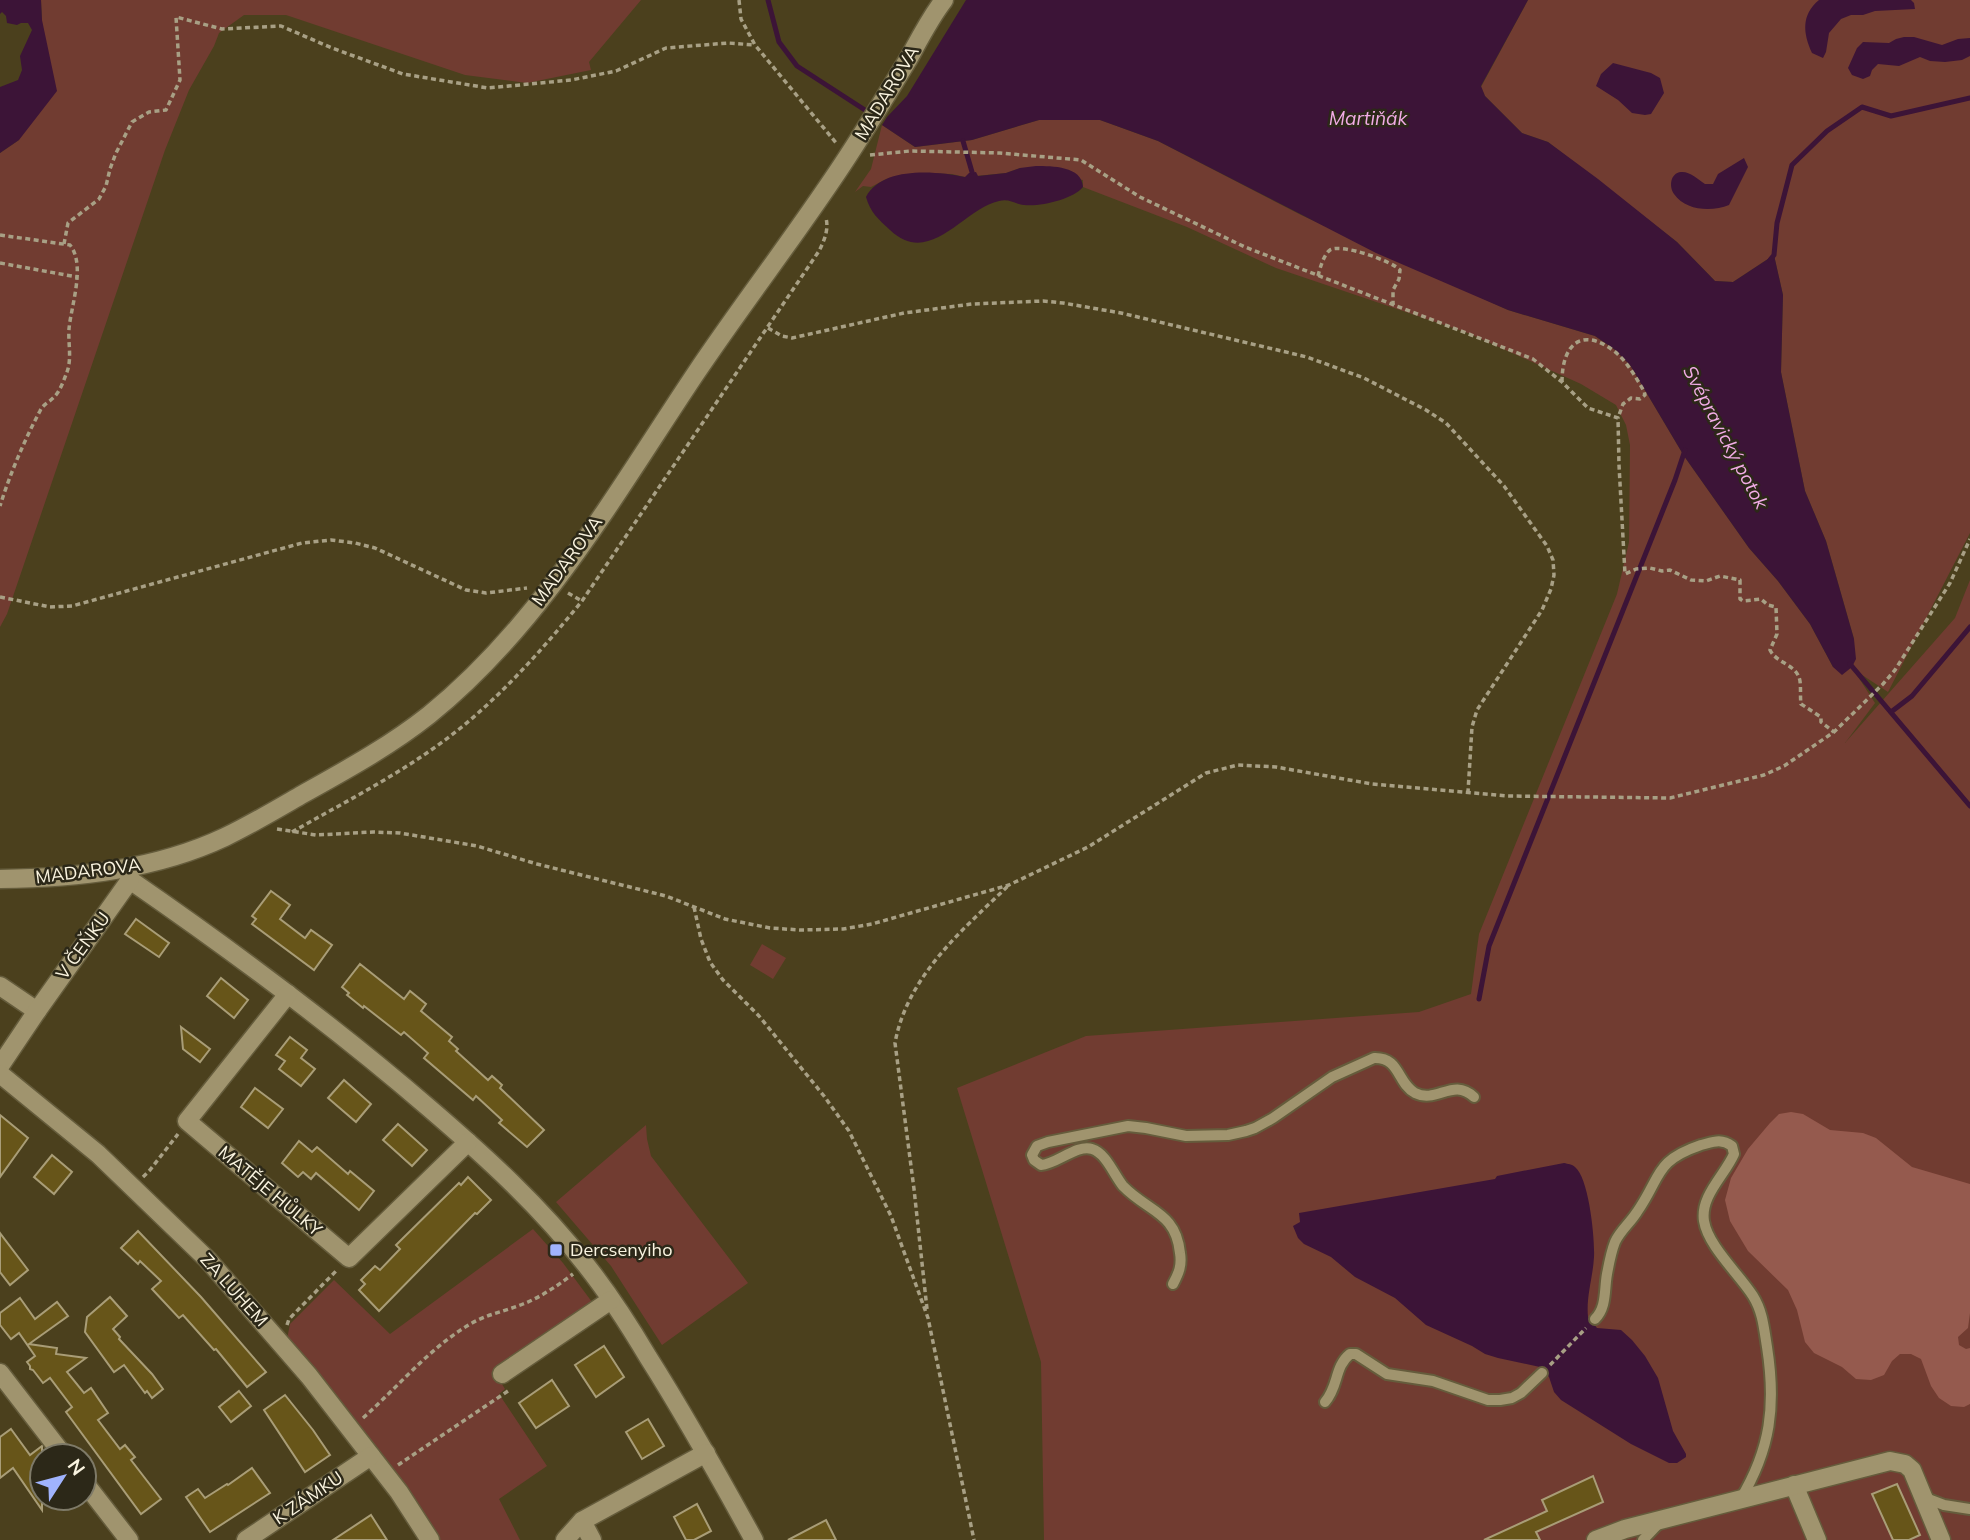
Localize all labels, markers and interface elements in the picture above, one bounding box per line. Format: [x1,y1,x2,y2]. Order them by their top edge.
street label: MADAROVA [849,41,924,144]
water label: Martiňák [1329,106,1409,130]
water label: Svépravický potok [1678,361,1775,514]
street label: MADAROVA [526,511,607,610]
street label: MADAROVA [34,853,142,888]
street label: V ČEŇKU [50,907,115,984]
street label: MATĚJE HŮLKY [214,1140,328,1241]
place label: Dercsenyiho [570,1238,672,1261]
marker: Dercsenyiho [548,1242,564,1258]
street label: ZA LUHEM [195,1248,273,1331]
north arrow [28,1442,98,1512]
text: N [63,1454,91,1480]
street label: K ZÁMKU [268,1466,347,1529]

